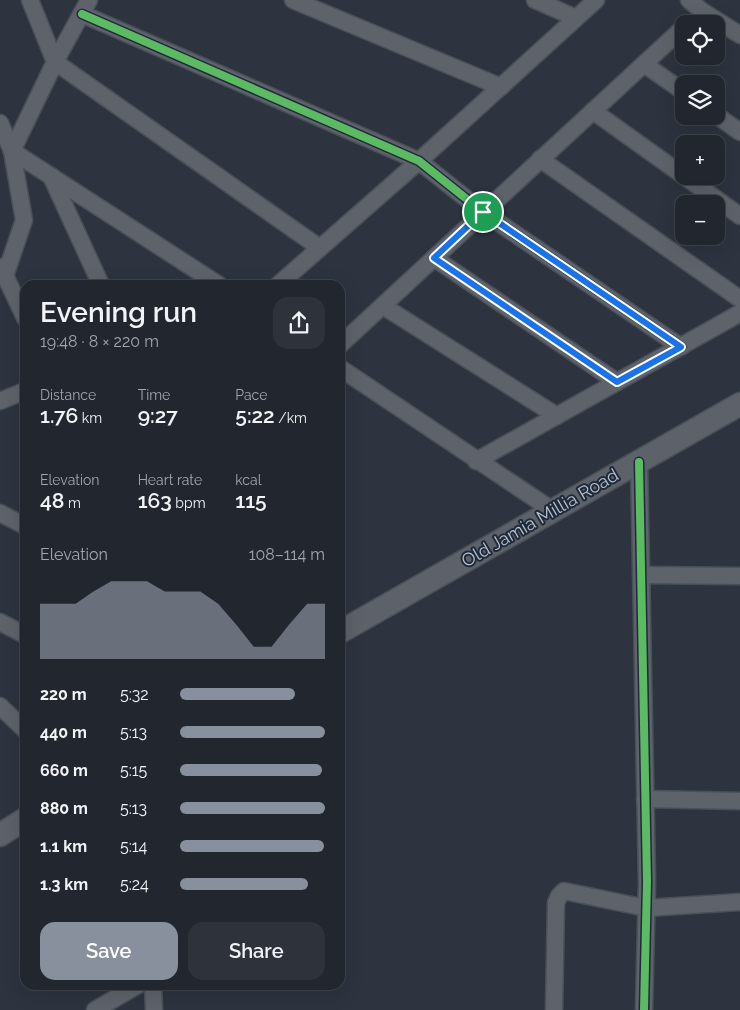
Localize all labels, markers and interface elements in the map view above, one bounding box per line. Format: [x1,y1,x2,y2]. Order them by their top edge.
map controls [675,15,725,245]
button: locate [675,15,725,65]
button: layers [675,75,725,125]
button: + [675,135,725,185]
pin [462,191,504,233]
button: − [675,195,725,245]
icon: arrive [469,198,497,226]
text: Evening run [40,296,197,329]
button: share [273,297,325,349]
text: 19:48 · 8 × 220 m [40,332,159,351]
text: Distance [40,387,96,403]
text: Time [138,387,170,403]
text: Pace [235,387,267,403]
text: 1.76 [40,403,78,428]
text: 9:27 [138,403,178,428]
text: 5:22 [235,403,275,428]
text: km [78,410,102,426]
text: /km [275,410,307,426]
street label: Old Jamia Millia Road [457,464,622,571]
text: Elevation [40,472,99,488]
text: Heart rate [138,472,202,488]
text: kcal [235,472,262,488]
text: 48 [40,488,64,513]
text: 163 [138,488,172,513]
text: 115 [235,488,267,513]
text: m [64,495,81,511]
text: bpm [172,495,206,511]
text: Elevation [40,545,108,564]
text: 108–114 m [249,545,325,564]
text: 220 m [40,685,87,704]
text: 5:32 [120,685,149,704]
text: 440 m [40,723,87,742]
text: 5:13 [120,723,147,742]
text: 660 m [40,761,88,780]
text: 5:15 [120,761,147,780]
text: 880 m [40,799,88,818]
text: 5:13 [120,799,147,818]
text: 1.1 km [40,837,87,856]
text: 5:14 [120,837,147,856]
text: 1.3 km [40,875,88,894]
text: 5:24 [120,875,149,894]
button: Save [40,922,178,980]
button: Share [188,922,325,980]

